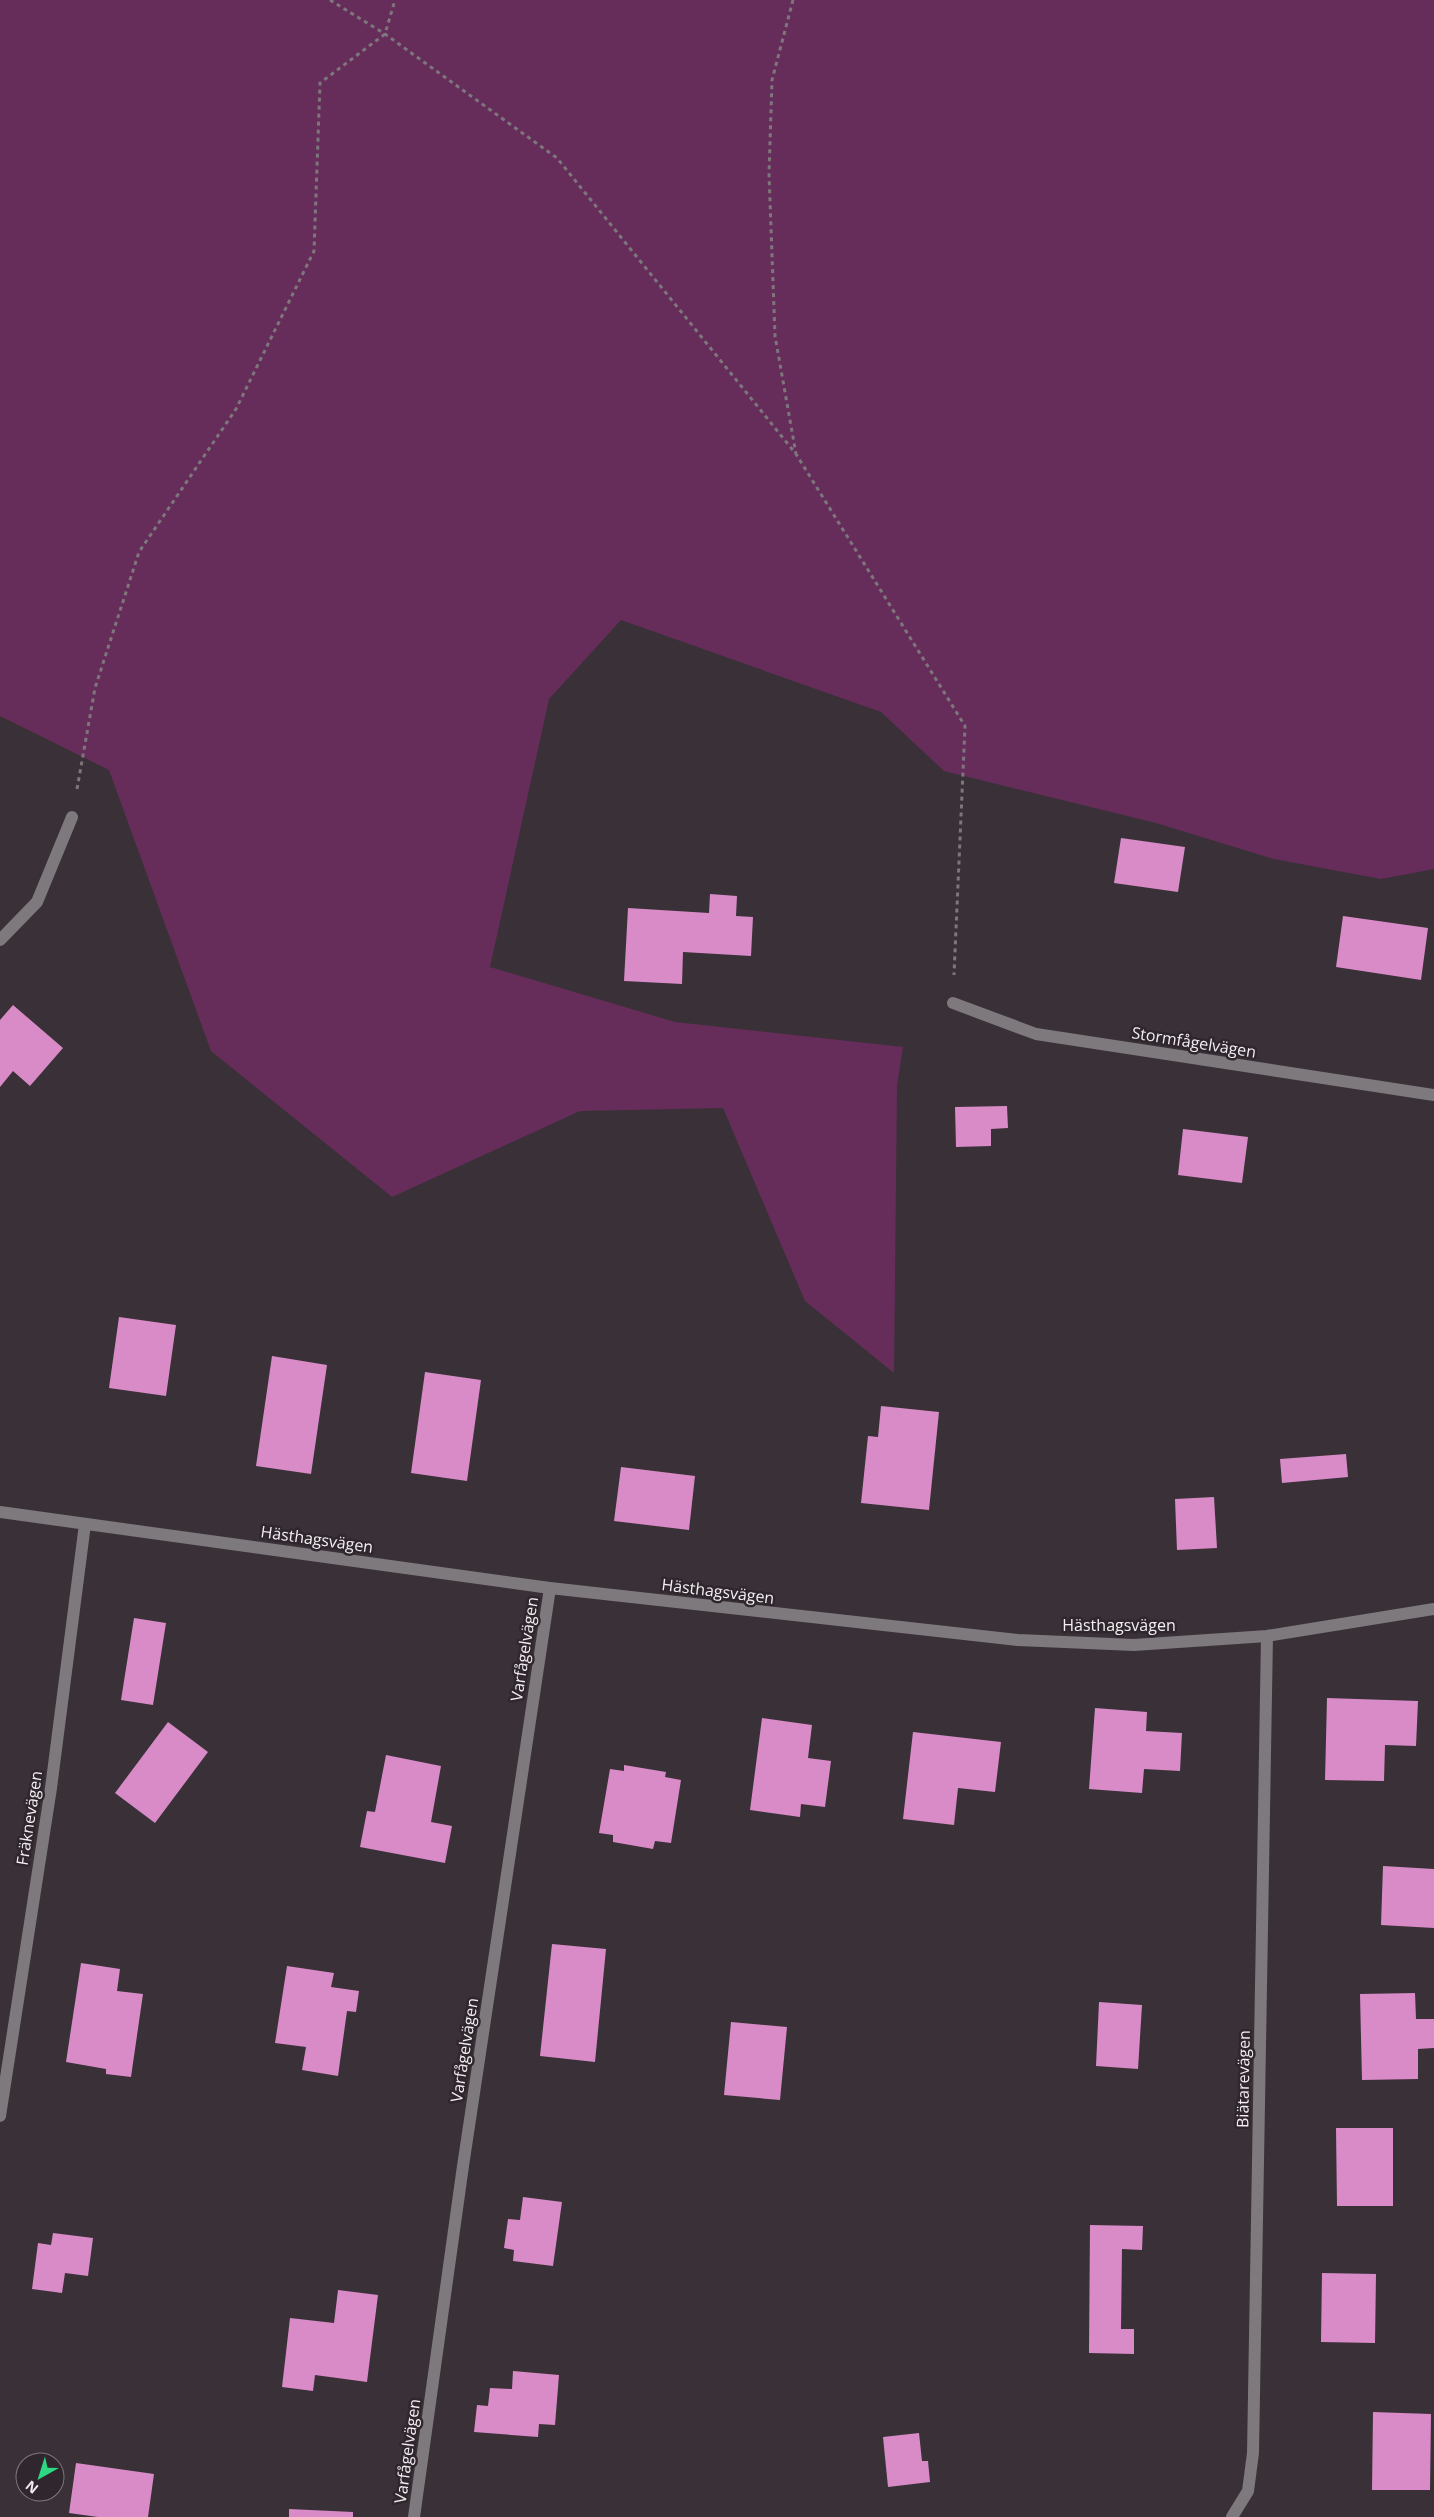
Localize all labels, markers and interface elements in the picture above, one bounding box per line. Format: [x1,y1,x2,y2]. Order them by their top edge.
street label: Stormfågelvägen [1130,1021,1258,1063]
street label: Hästhagsvägen [259,1520,375,1558]
street label: Hästhagsvägen [660,1573,776,1609]
street label: Varfågelvägen [505,1595,543,1703]
street label: Hästhagsvägen [1062,1614,1176,1636]
street label: Fräknevägen [11,1769,47,1867]
street label: Varfågelvägen [445,1996,483,2104]
street label: Biätarevägen [1231,2030,1255,2128]
street label: Varfågelvägen [389,2397,425,2505]
north arrow [15,2452,65,2502]
text: N [21,2477,42,2498]

